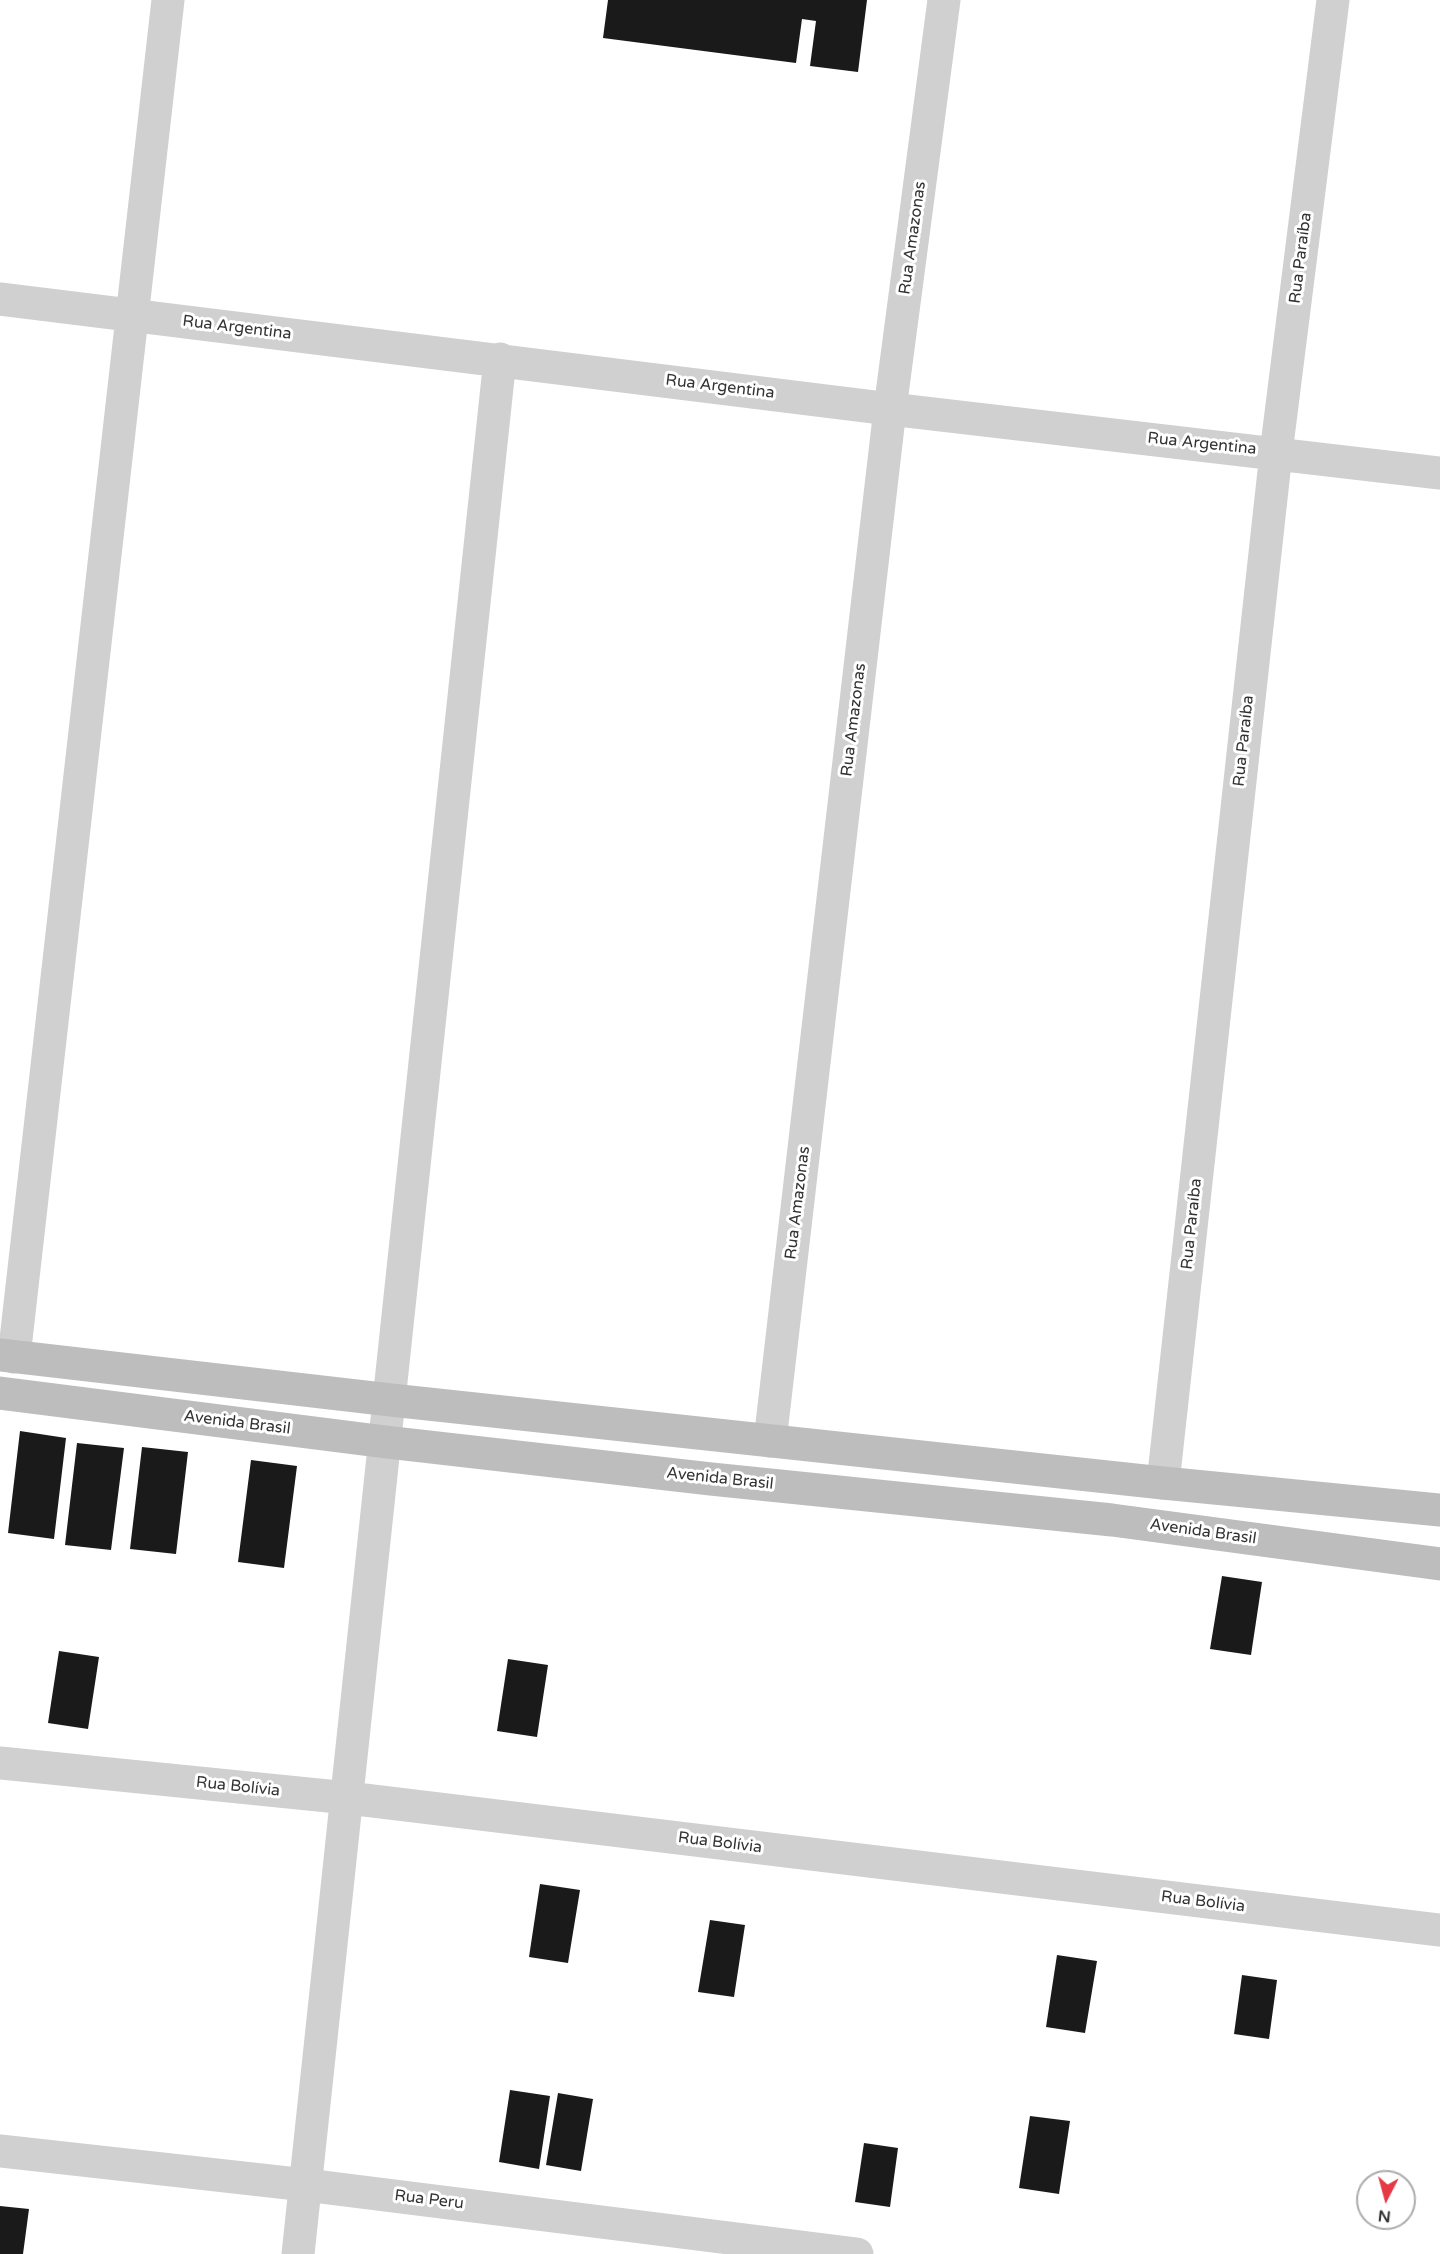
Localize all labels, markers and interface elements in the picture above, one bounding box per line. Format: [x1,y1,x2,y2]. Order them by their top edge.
street label: Rua Amazonas [896,180,930,296]
street label: Rua Paraíba [1286,211,1316,305]
street label: Rua Argentina [181,312,293,344]
street label: Rua Argentina [664,371,776,403]
street label: Rua Argentina [1147,429,1257,459]
street label: Rua Amazonas [838,662,870,778]
street label: Rua Paraíba [1230,694,1258,788]
street label: Rua Amazonas [782,1145,814,1261]
street label: Rua Paraíba [1178,1177,1206,1271]
street label: Avenida Brasil [182,1407,292,1439]
street label: Avenida Brasil [666,1464,774,1494]
street label: Avenida Brasil [1148,1515,1258,1549]
street label: Rua Bolívia [195,1773,281,1801]
street label: Rua Bolívia [677,1828,763,1858]
street label: Rua Bolívia [1160,1887,1246,1917]
north arrow [1356,2170,1416,2230]
street label: Rua Peru [393,2186,465,2214]
text: N [1377,2205,1392,2227]

